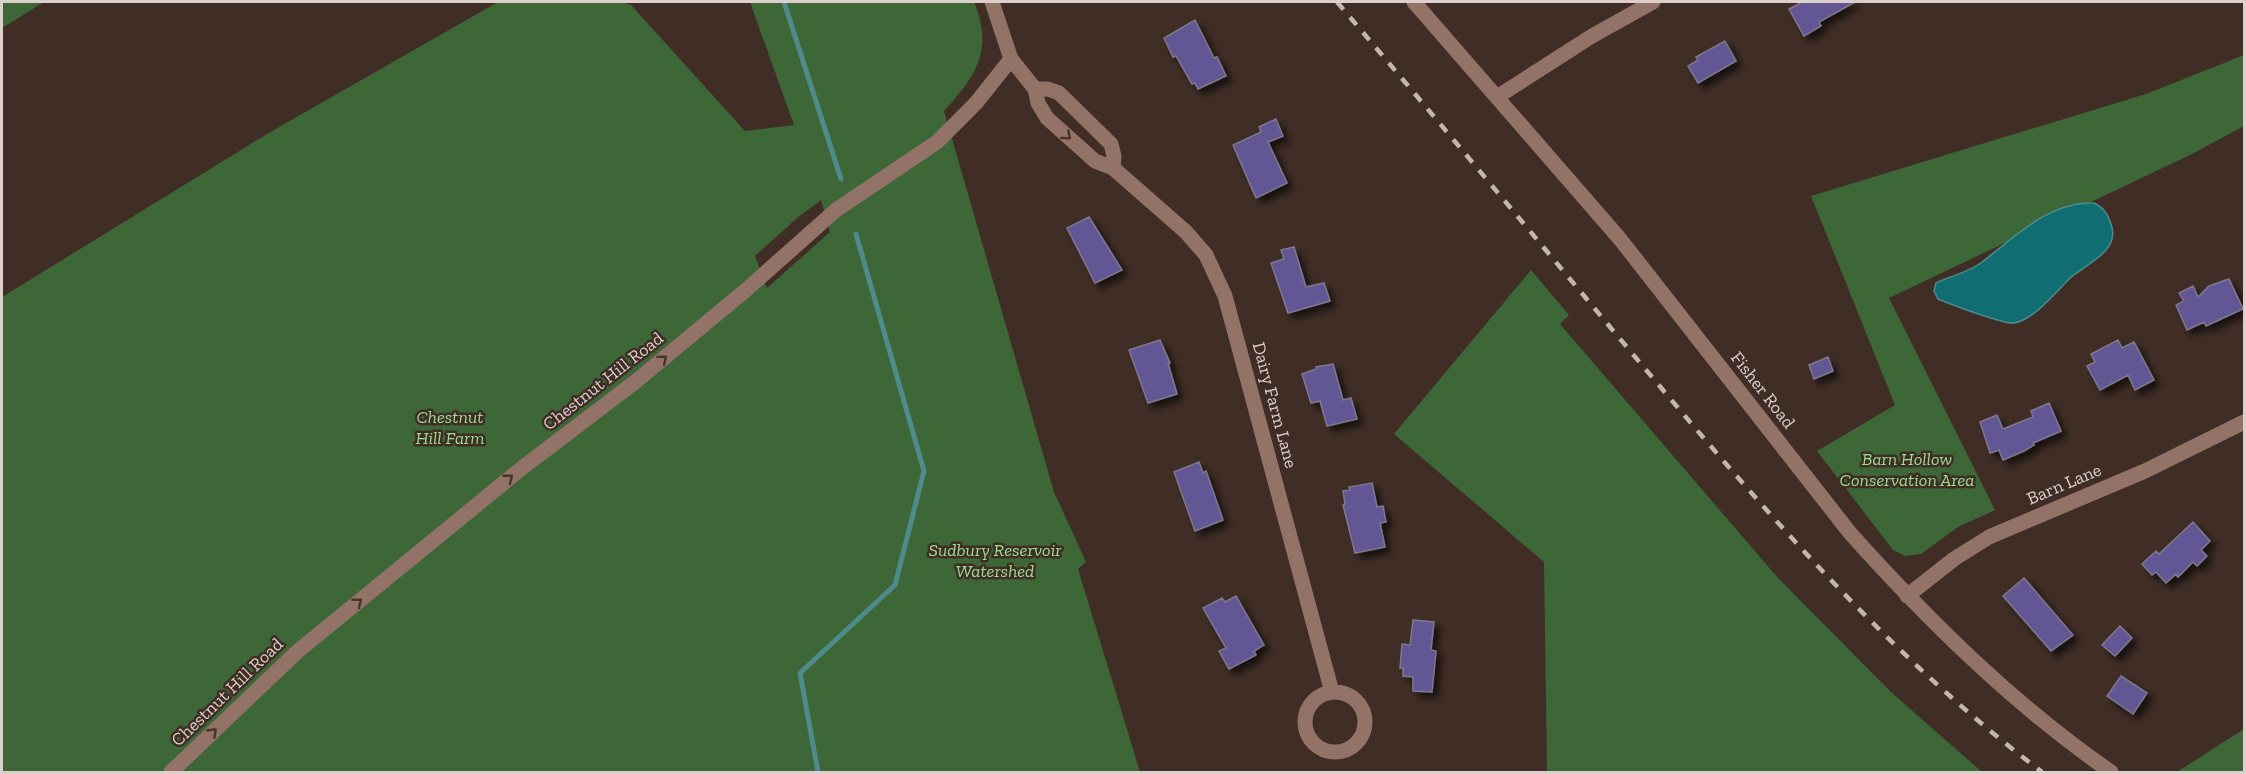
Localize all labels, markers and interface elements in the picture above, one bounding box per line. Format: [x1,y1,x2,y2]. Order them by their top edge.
one-way arrow [1060,129,1071,140]
street label: Chestnut Hill Road [538,327,668,435]
street label: Dairy Farm Lane [1248,340,1302,470]
street label: Fisher Road [1726,347,1800,433]
one-way arrow [656,355,667,366]
park label: Chestnut Hill Farm [416,406,484,449]
park label: Barn Hollow Conservation Area [1840,448,1974,491]
street label: Barn Lane [2023,458,2105,510]
one-way arrow [502,475,513,486]
park label: Sudbury Reservoir Watershed [929,539,1062,582]
one-way arrow [351,598,362,609]
street label: Chestnut Hill Road [167,633,288,751]
one-way arrow [206,728,216,739]

